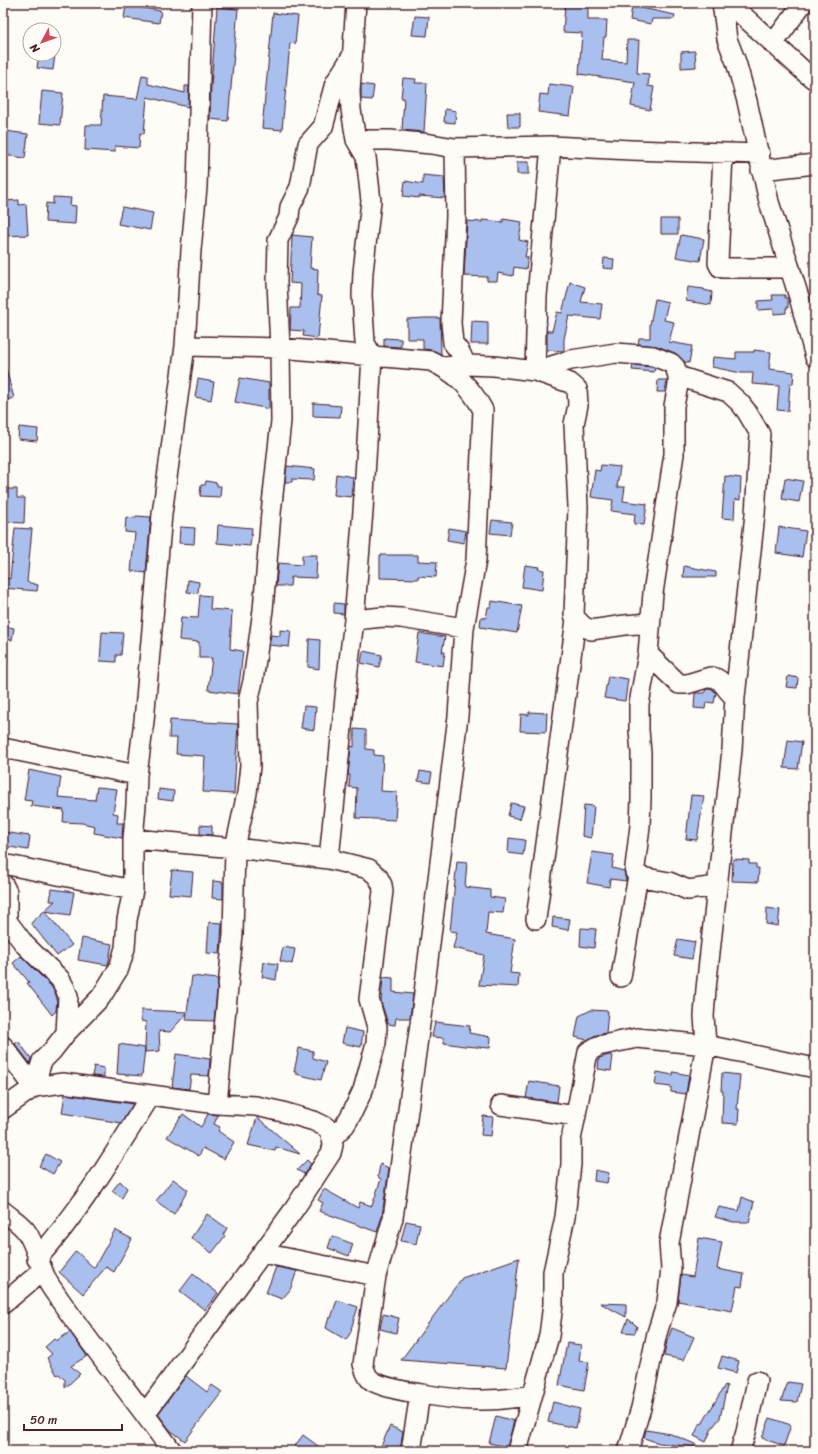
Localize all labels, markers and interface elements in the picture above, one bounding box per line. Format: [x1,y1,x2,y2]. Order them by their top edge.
north arrow [22,22,62,62]
text: N [25,39,45,58]
scale bar [24,1406,122,1432]
text: 50 m [30,1409,57,1431]

